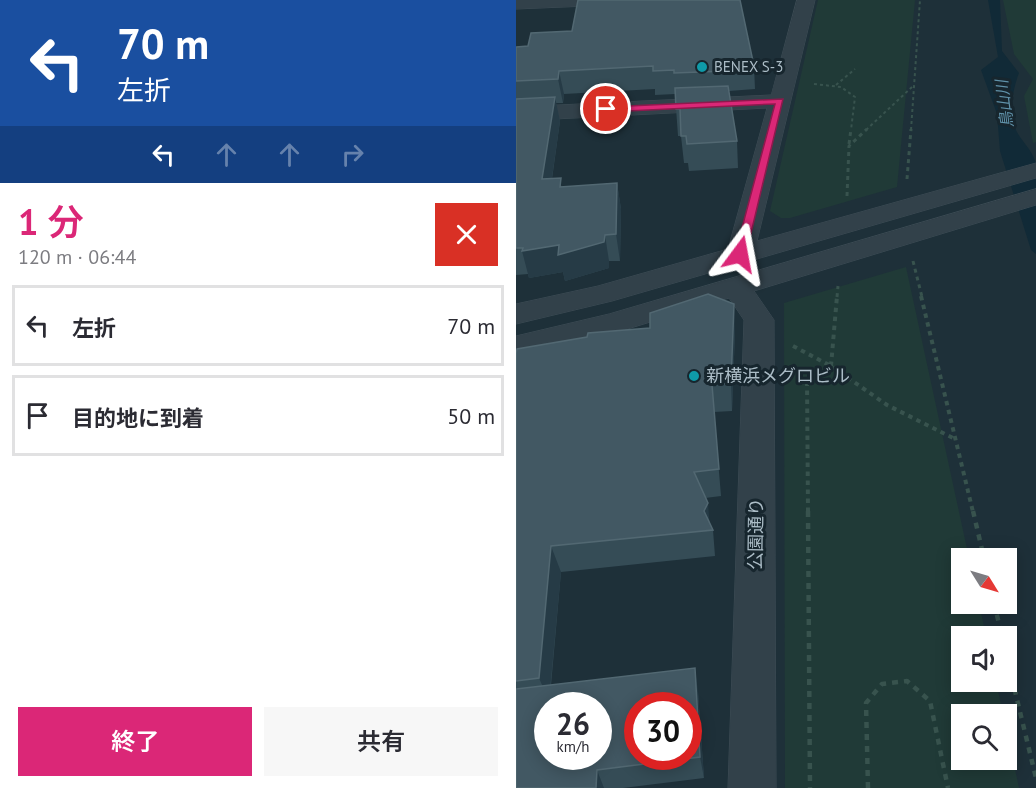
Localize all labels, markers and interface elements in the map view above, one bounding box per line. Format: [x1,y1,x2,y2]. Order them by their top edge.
text: 70 m [117,16,209,71]
icon: left [18,24,96,102]
place label: BENEX S-3 [714,57,783,76]
marker: BENEX S-3 [695,60,709,74]
text: 左折 [117,73,171,107]
water label: 鳥山川 [991,77,1017,129]
pin [580,83,631,134]
icon: arrive [589,92,622,125]
icon: left [147,138,180,171]
icon: ahead [210,138,243,171]
icon: ahead [273,138,306,171]
icon: right [336,138,369,171]
text: 1 分 [18,198,84,245]
button: close [435,203,498,266]
position arrow [708,222,772,286]
text: 120 m · 06:44 [18,244,136,270]
icon: left [21,309,54,342]
text: 70 m [447,312,495,340]
text: 左折 [72,314,116,342]
place label: 新横浜メグロビル [706,364,850,387]
marker: 新横浜メグロビル [687,369,701,383]
icon: arrive [21,399,54,432]
text: 50 m [447,402,495,430]
text: 目的地に到着 [72,404,204,432]
street label: 公園通り [743,498,768,570]
north arrow [951,548,1017,614]
map controls [951,548,1017,770]
button: sound [951,626,1017,692]
speed limit sign: 30 [624,692,702,770]
text: 26 [556,704,590,743]
button: search [951,704,1017,770]
button: 終了 [18,707,252,776]
button: 共有 [264,707,498,776]
text: km/h [557,737,589,756]

